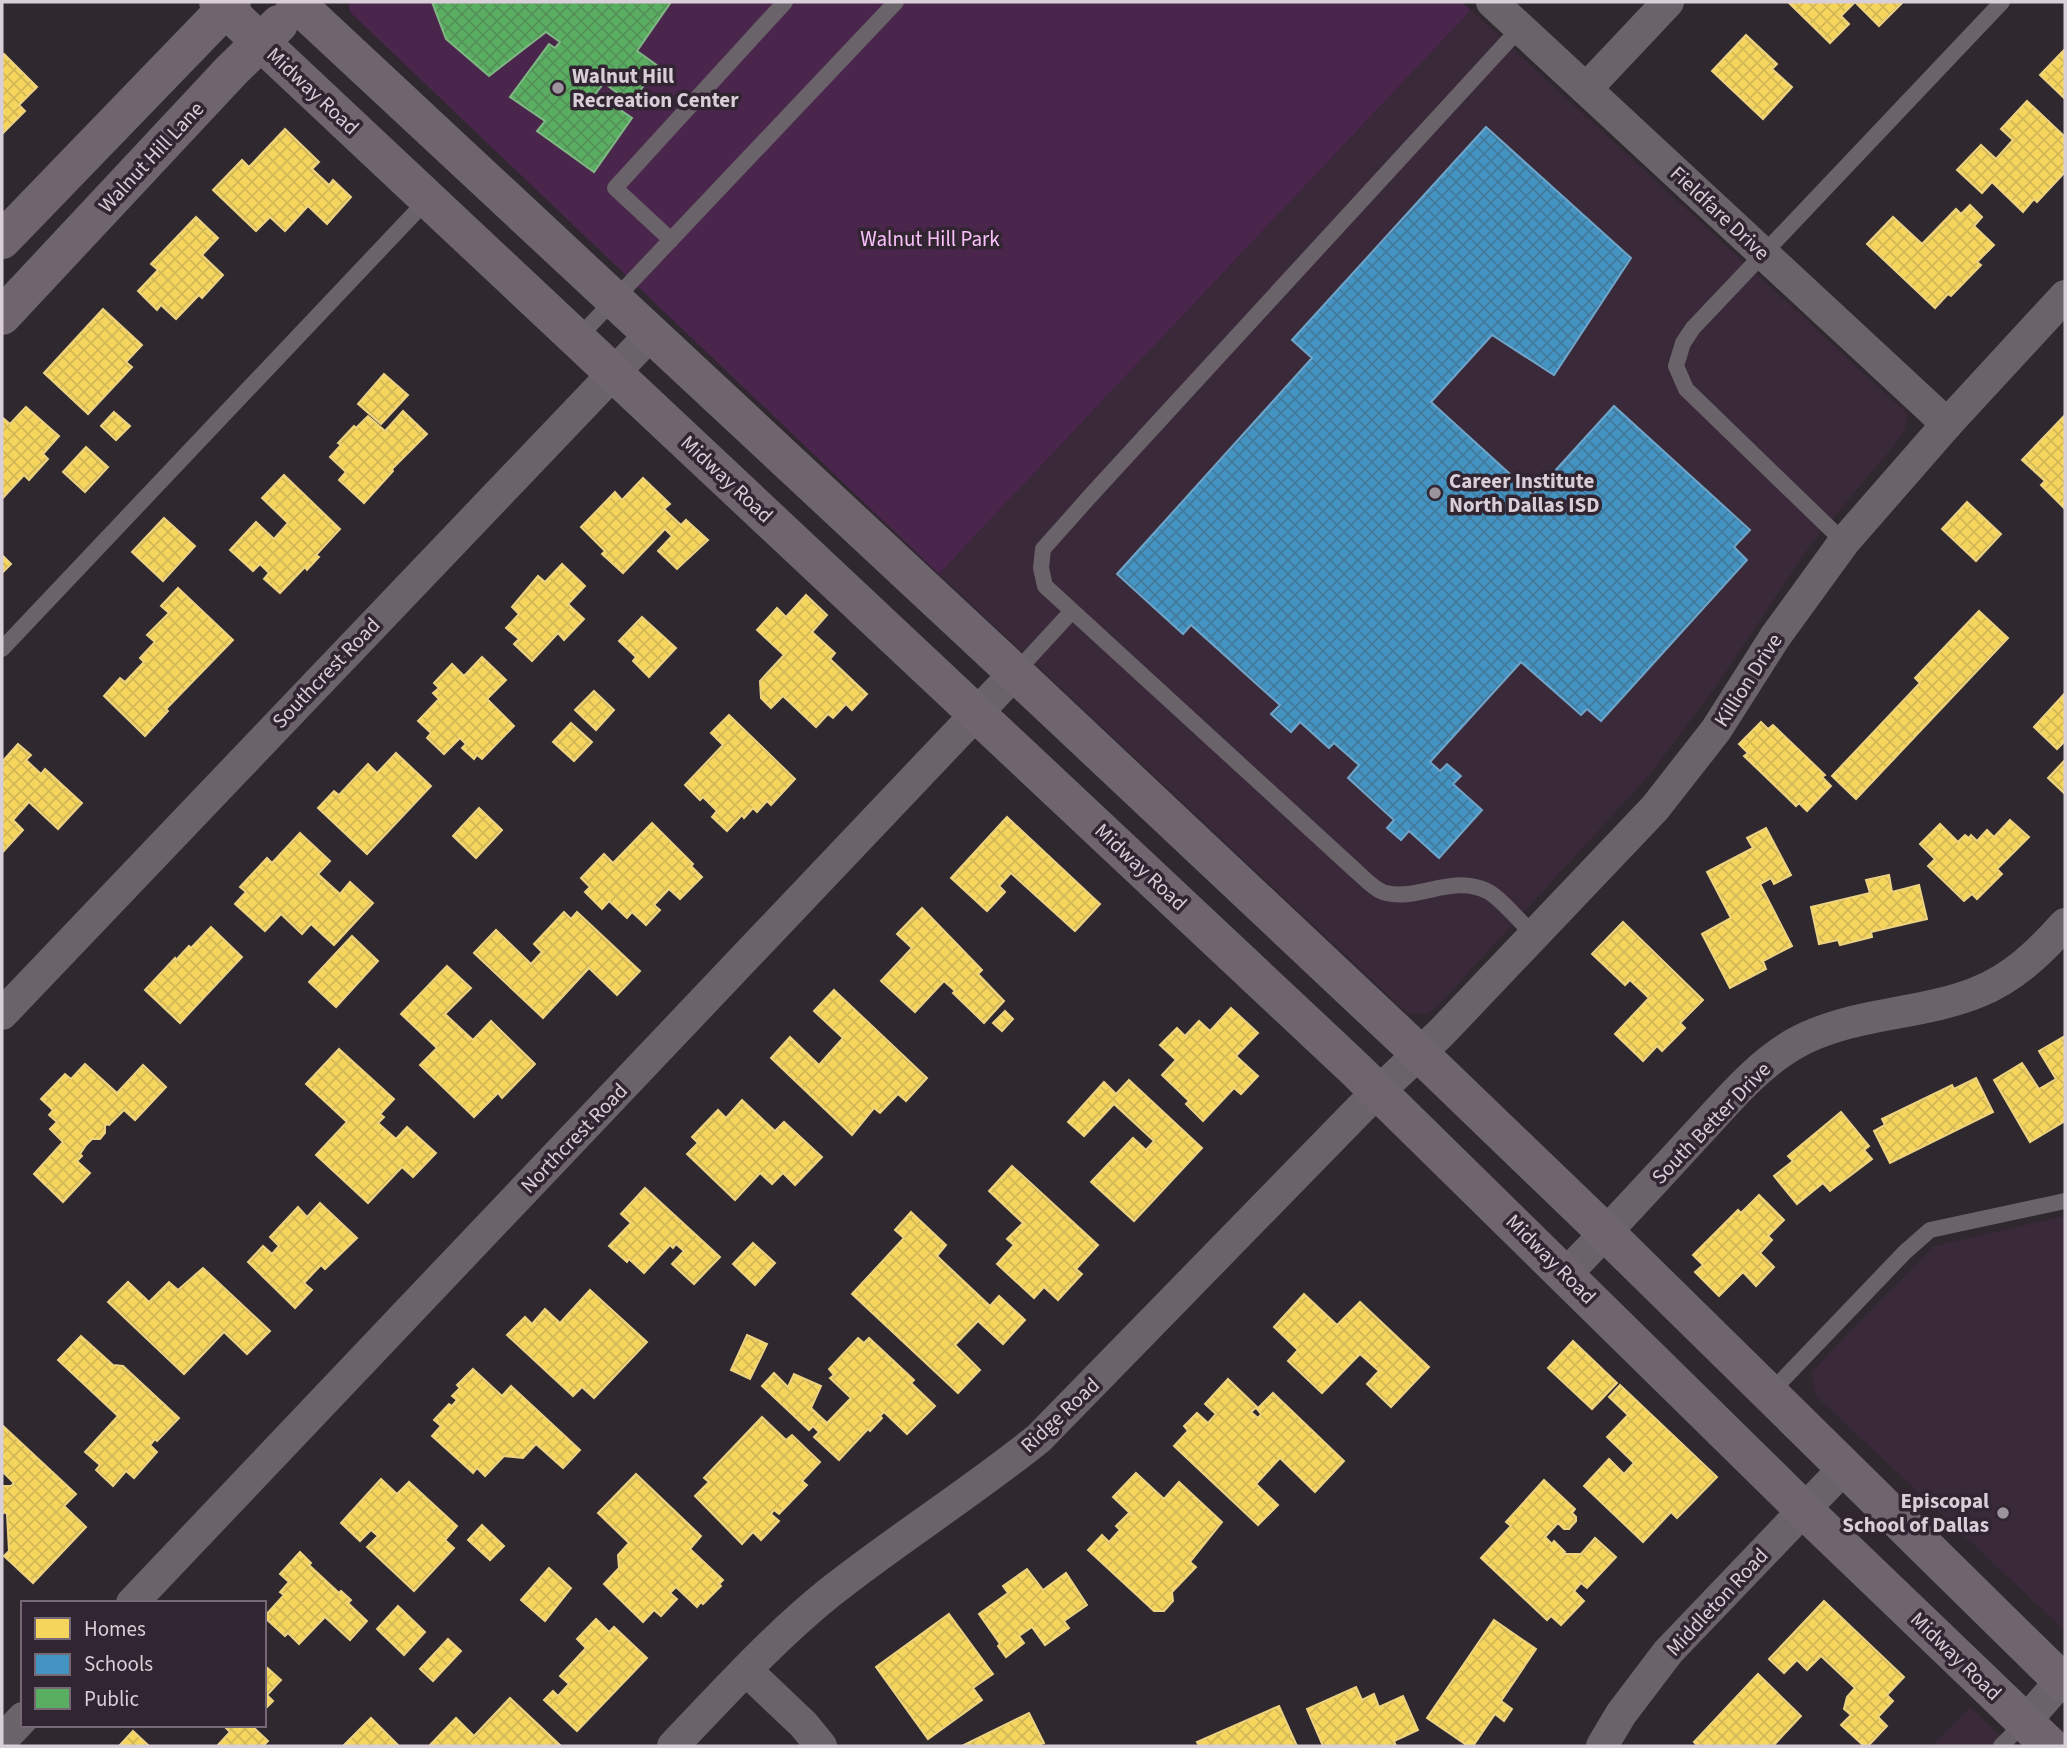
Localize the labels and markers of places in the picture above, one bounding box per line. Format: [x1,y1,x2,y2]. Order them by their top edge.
place label: Walnut Hill Recreation Center [572,61,739,115]
marker: Walnut Hill Recreation Center [550,80,566,96]
place label: Career Institute North Dallas ISD [1449,466,1600,520]
marker: Career Institute North Dallas ISD [1427,485,1443,501]
place label: Episcopal School of Dallas [1842,1486,1989,1540]
marker: Episcopal School of Dallas [1995,1505,2011,1521]

